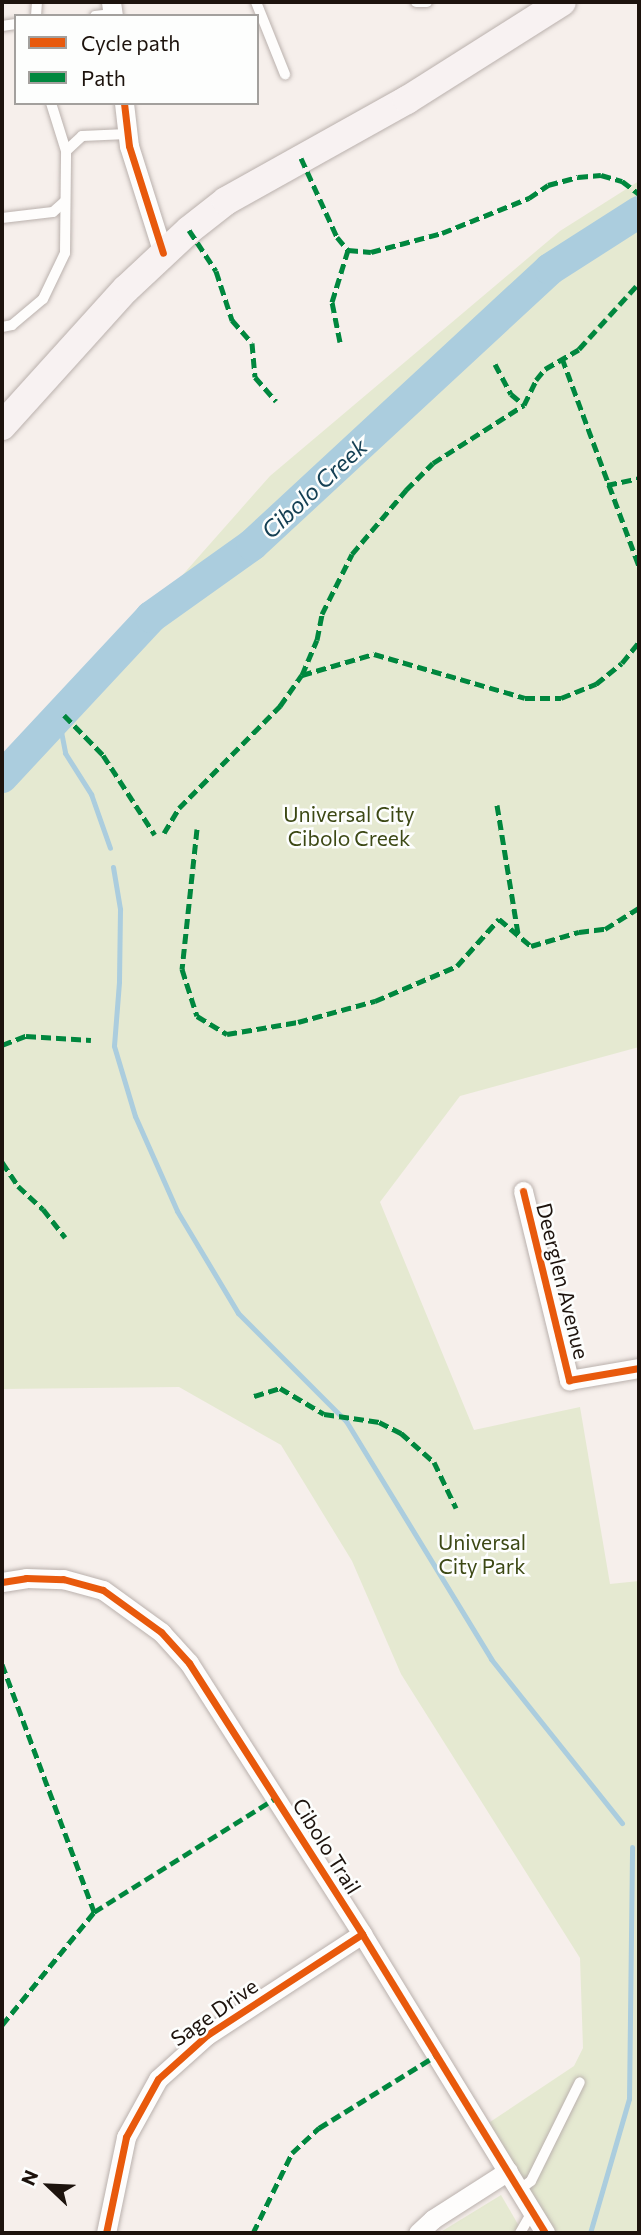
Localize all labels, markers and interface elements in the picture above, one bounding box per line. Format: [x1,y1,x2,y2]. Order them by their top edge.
legend [14,14,259,105]
text: Cycle path [81,30,180,55]
text: Path [81,65,126,90]
water label: Cibolo Creek [255,432,373,544]
park label: Universal City Cibolo Creek [283,801,415,851]
street label: Deerglen Avenue [531,1200,595,1362]
park label: Universal City Park [438,1529,526,1579]
street label: Cibolo Trail [288,1793,366,1899]
street label: Sage Drive [166,1973,262,2051]
north arrow [14,2151,84,2221]
text: N [16,2167,43,2189]

